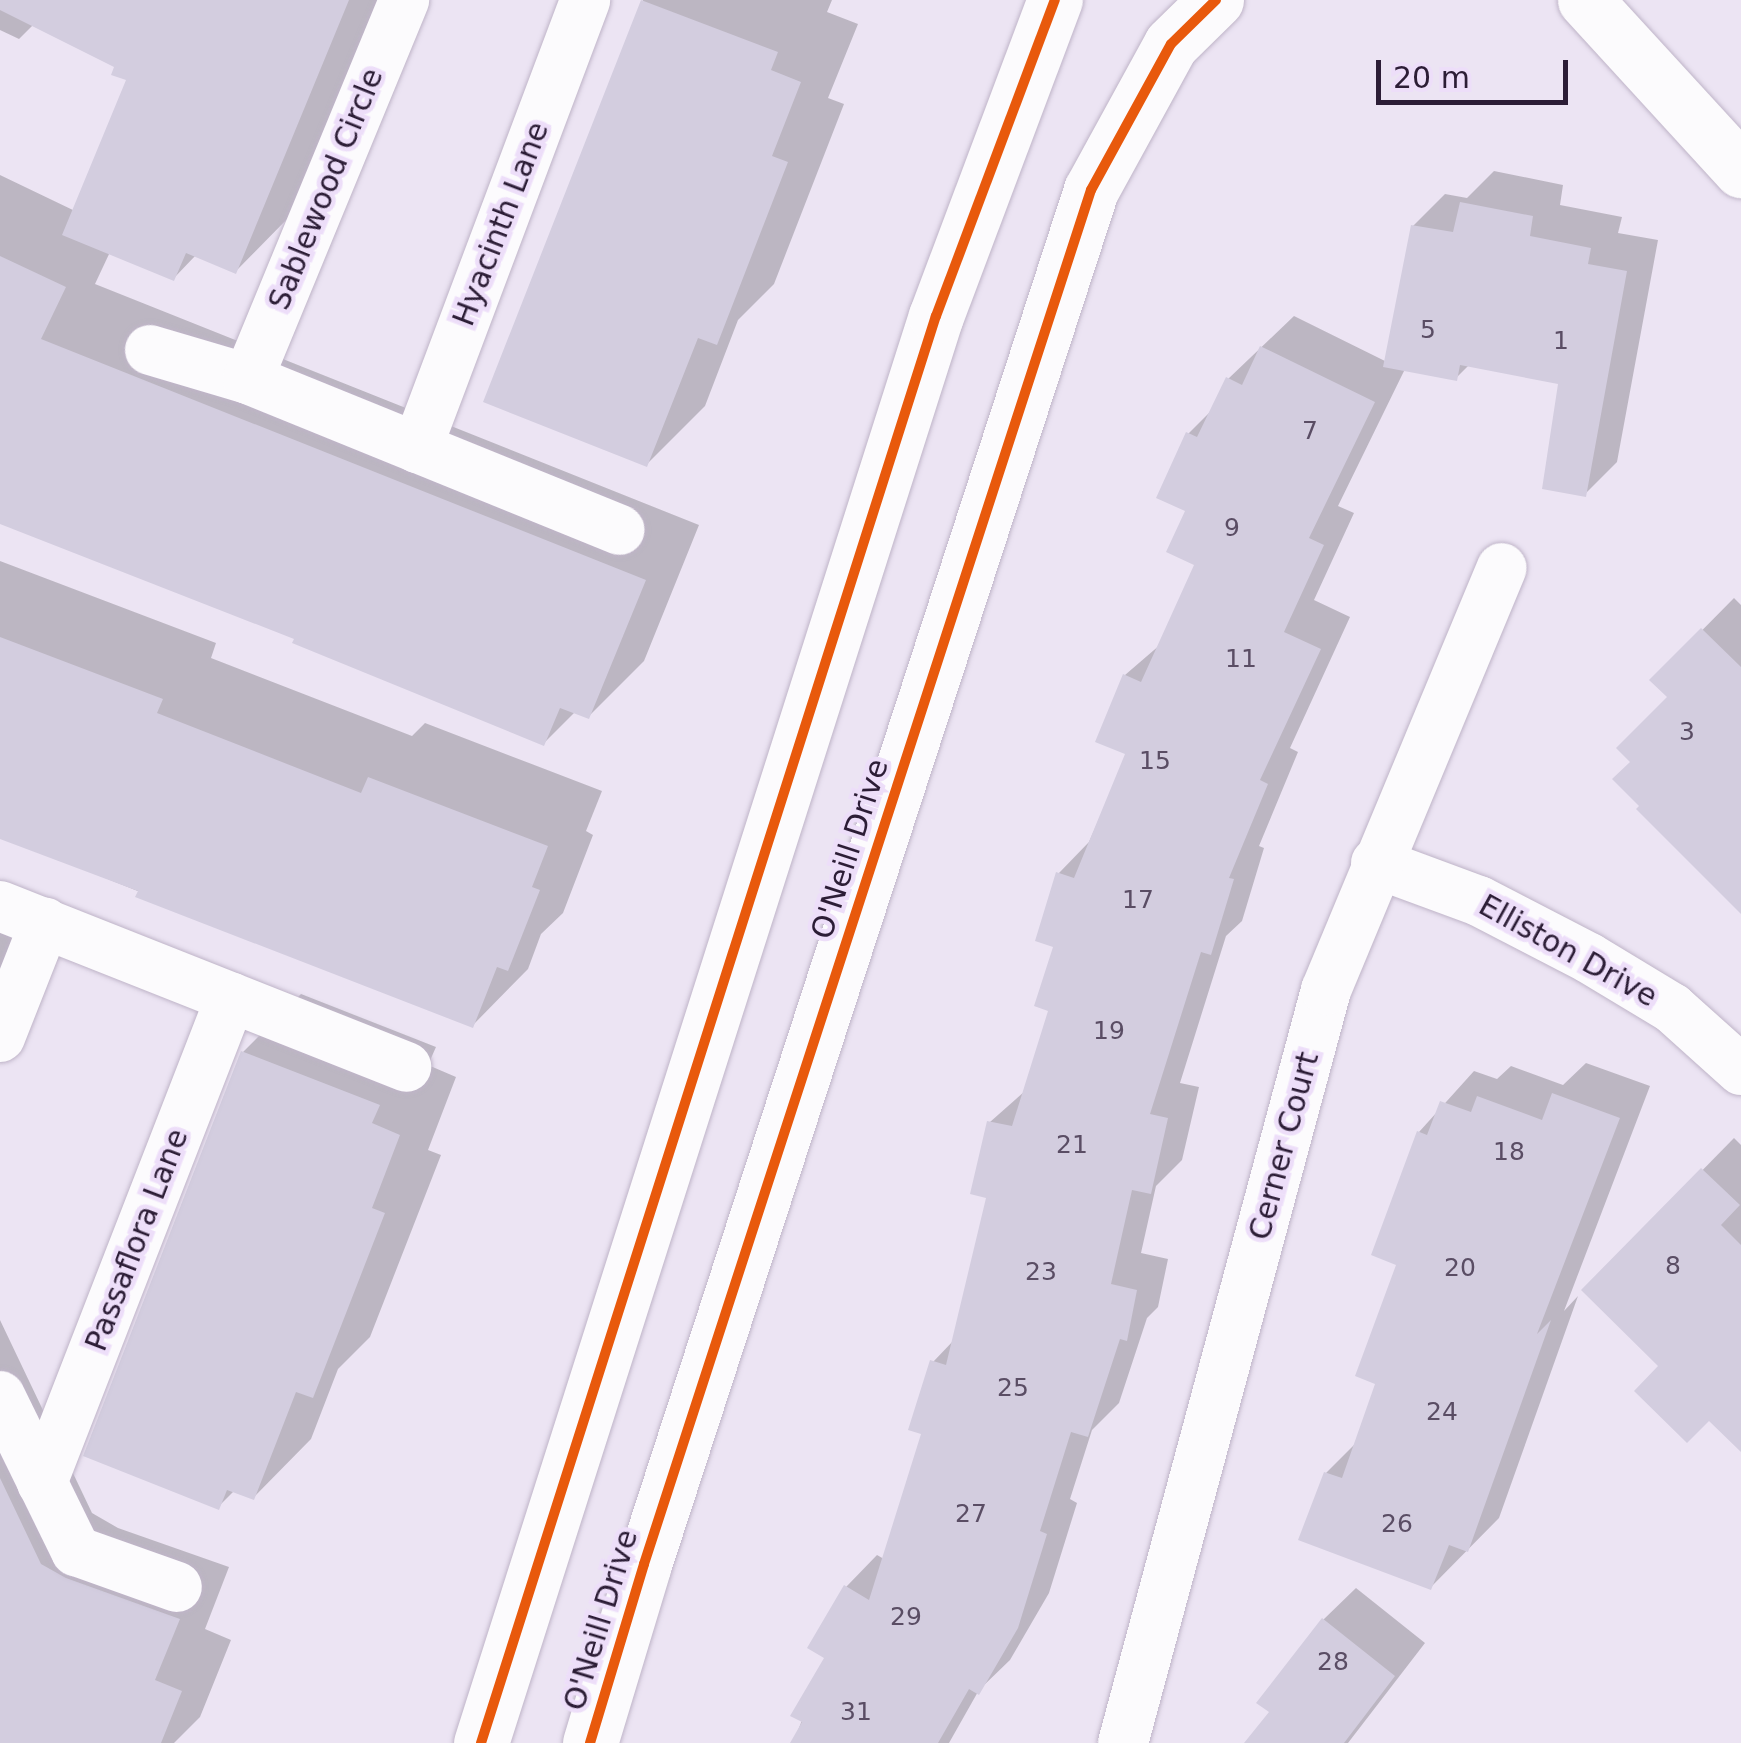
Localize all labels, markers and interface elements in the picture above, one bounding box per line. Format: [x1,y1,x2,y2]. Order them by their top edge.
scale bar [1381,40,1574,102]
text: 20 m [1393,60,1470,95]
street label: Sablewood Circle [261,63,391,315]
street label: Hyacinth Lane [446,117,556,331]
house number: 5 [1420,315,1436,345]
house number: 1 [1553,326,1569,356]
house number: 7 [1302,416,1318,446]
house number: 9 [1224,513,1240,543]
house number: 11 [1225,644,1257,674]
house number: 3 [1679,717,1695,747]
house number: 15 [1139,746,1171,776]
street label: O'Neill Drive [804,754,896,944]
house number: 17 [1122,885,1154,915]
street label: Elliston Drive [1473,887,1663,1015]
house number: 19 [1093,1016,1125,1046]
street label: Cerner Court [1242,1048,1326,1244]
street label: Passaflora Lane [78,1124,196,1356]
house number: 21 [1056,1130,1088,1160]
house number: 18 [1493,1137,1525,1167]
house number: 8 [1665,1251,1681,1281]
house number: 20 [1444,1253,1476,1283]
house number: 23 [1025,1257,1057,1287]
house number: 25 [997,1373,1029,1403]
house number: 24 [1426,1397,1458,1427]
house number: 27 [955,1499,987,1529]
house number: 26 [1381,1509,1413,1539]
street label: O'Neill Drive [556,1525,646,1715]
house number: 29 [890,1602,922,1632]
house number: 28 [1317,1647,1349,1677]
house number: 31 [840,1697,872,1727]

